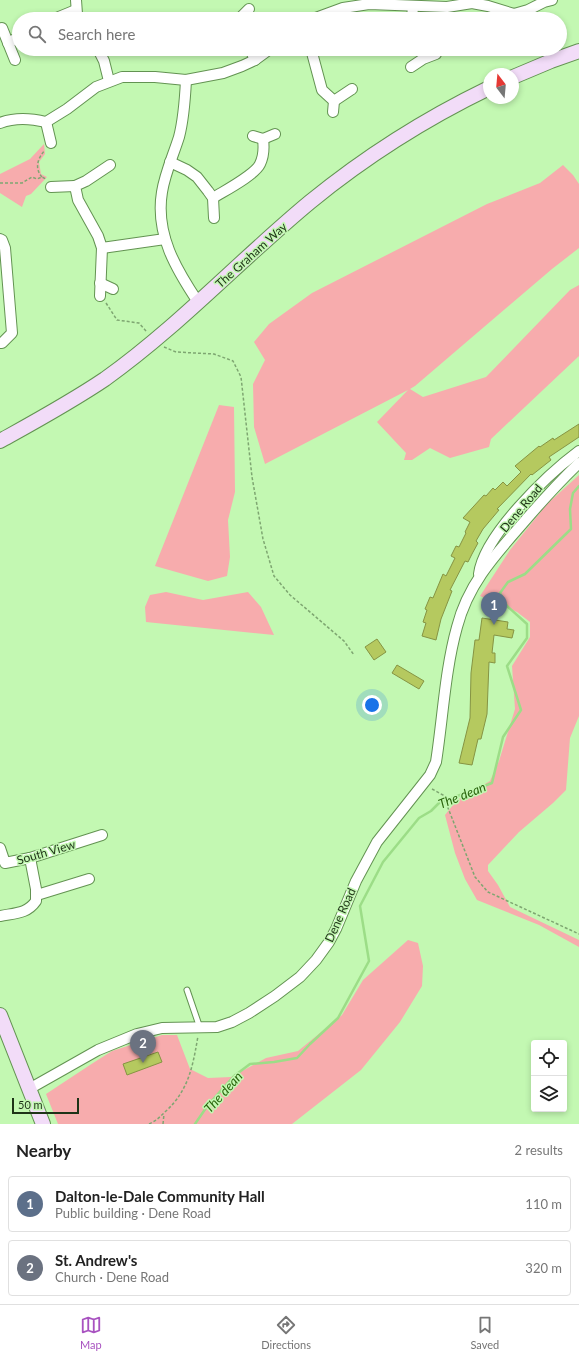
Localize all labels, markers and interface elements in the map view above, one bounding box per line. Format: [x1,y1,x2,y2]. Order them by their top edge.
search box [12,12,567,56]
icon: search [26,23,48,45]
text: Search here [58,25,135,43]
north arrow [483,68,519,104]
street label: The Graham Way [212,218,291,291]
street label: Dene Road [497,481,545,535]
pin: 1 [481,592,507,625]
your location [362,695,382,715]
water label: The dean [436,778,488,812]
street label: South View [15,836,78,868]
street label: Dene Road [321,885,359,945]
pin: 2 [130,1030,156,1063]
map controls [531,1040,567,1112]
button: locate [531,1040,567,1076]
water label: The dean [200,1068,246,1116]
button: layers [531,1076,567,1112]
scale bar [12,1096,79,1115]
text: 50 m [18,1098,43,1111]
text: Nearby [16,1140,71,1161]
text: 2 results [515,1142,563,1158]
text: Dalton-le-Dale Community Hall [55,1187,265,1205]
text: 1 [26,1196,34,1212]
text: 110 m [525,1196,562,1212]
text: Public building · Dene Road [55,1205,211,1221]
text: St. Andrew's [55,1251,137,1269]
text: 2 [26,1260,34,1276]
text: 320 m [525,1260,562,1276]
text: Church · Dene Road [55,1269,169,1285]
tab: Map [80,1314,102,1351]
tab: Directions [261,1314,311,1351]
tab: Saved [470,1314,499,1351]

